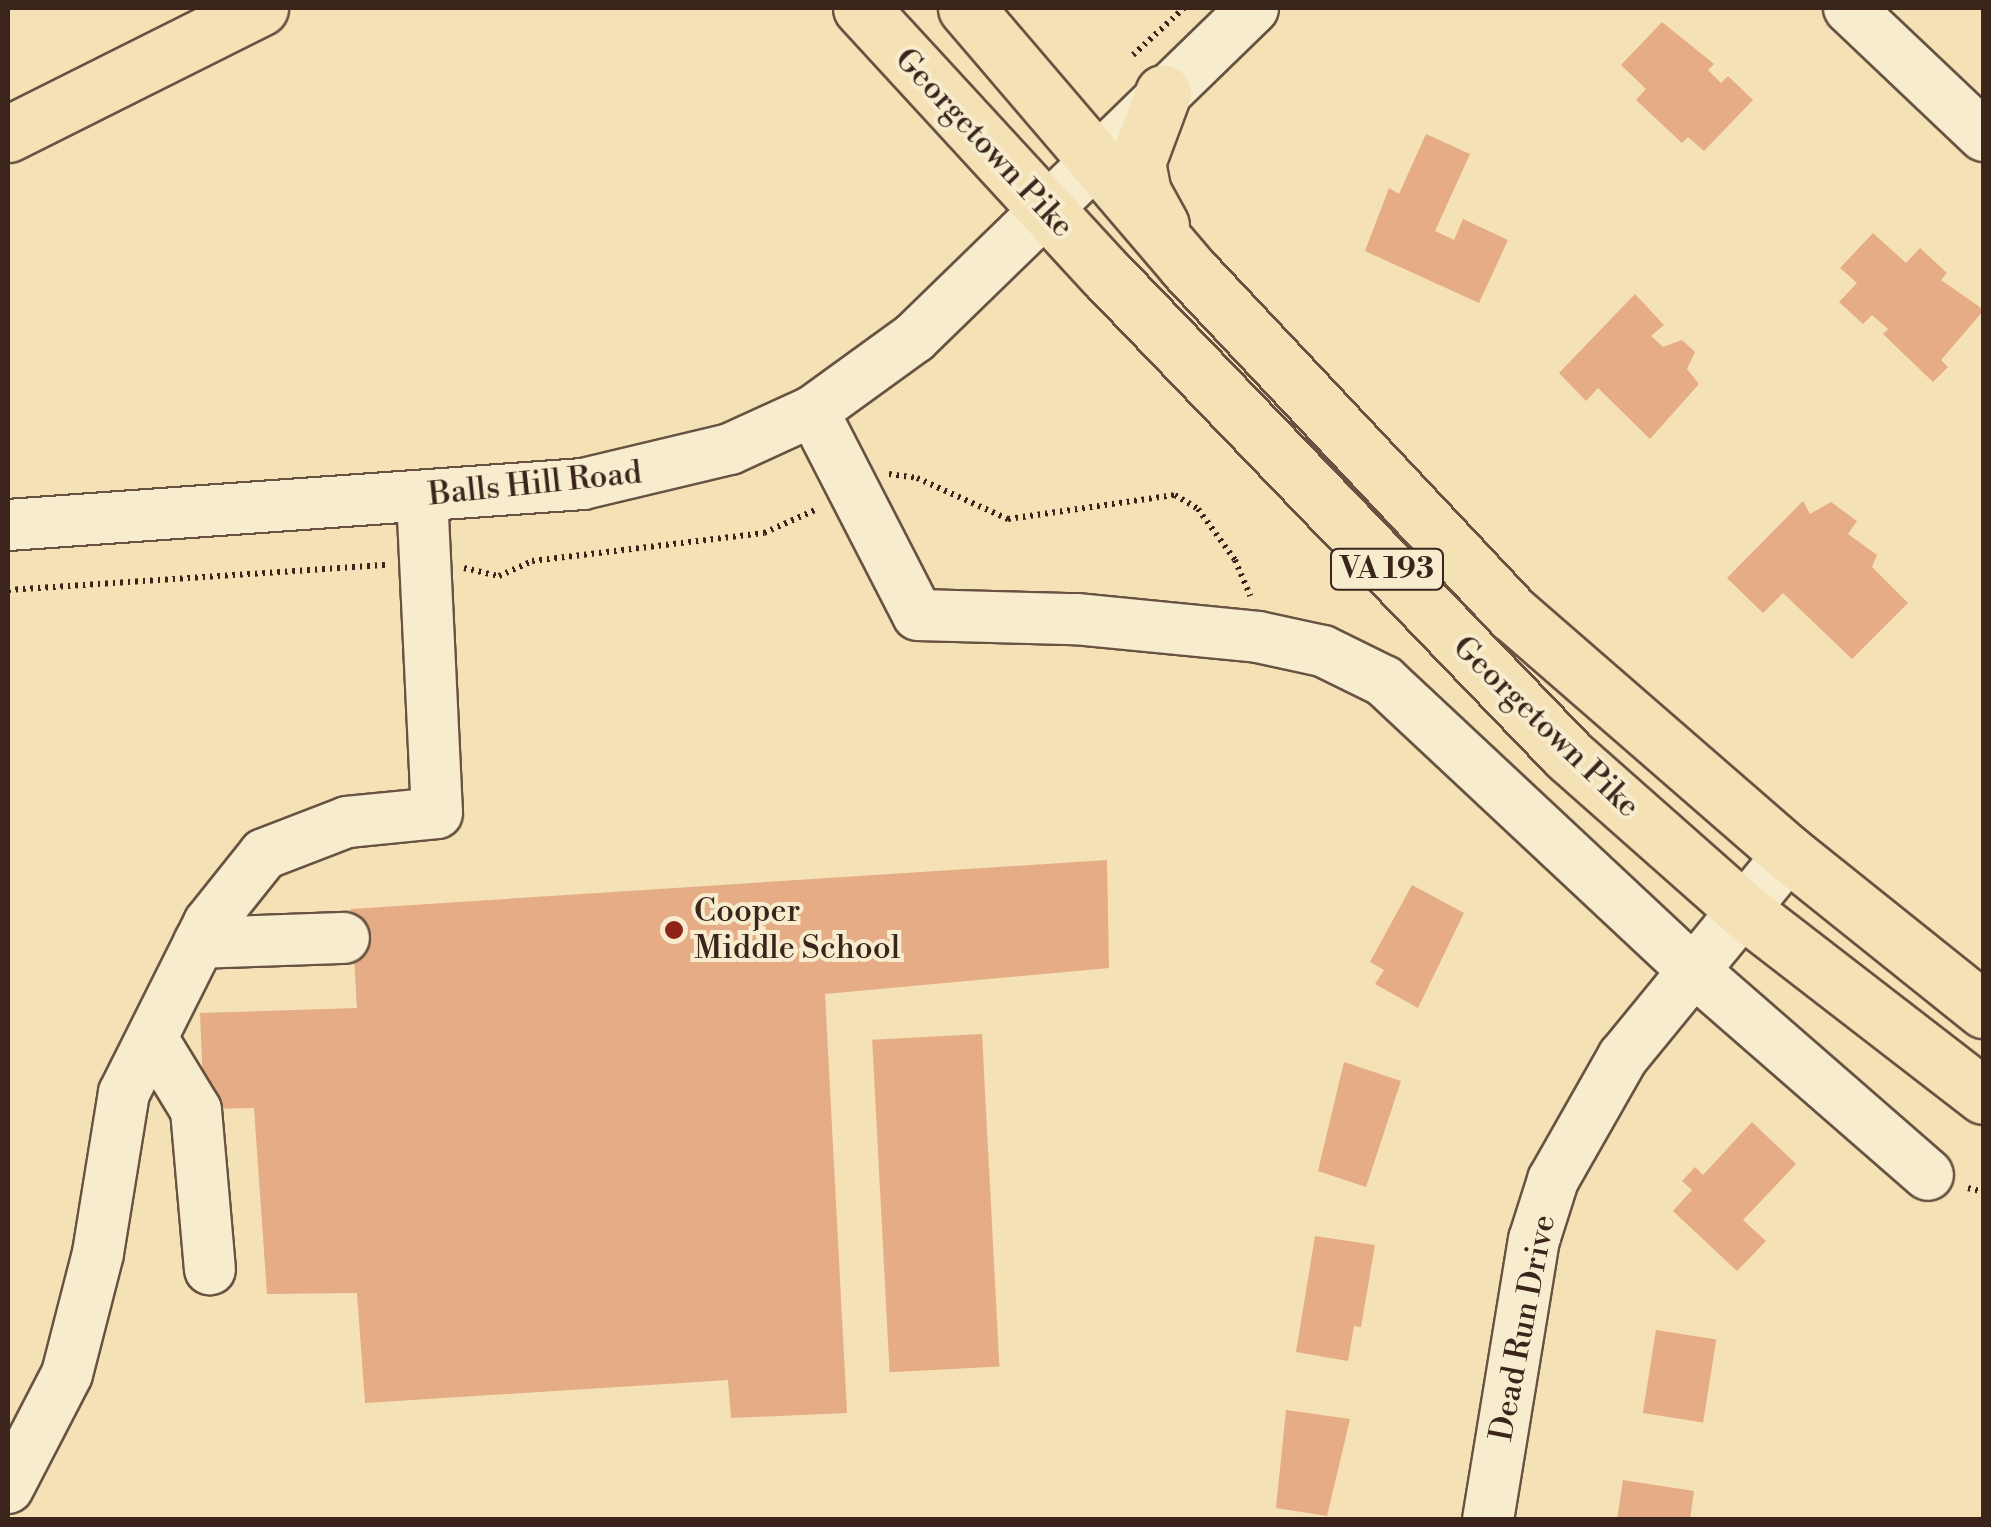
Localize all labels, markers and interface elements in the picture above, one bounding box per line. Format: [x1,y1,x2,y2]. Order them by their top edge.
street label: Georgetown Pike [887,40,1081,246]
street label: Balls Hill Road [426,454,644,514]
road number: VA 193 [1330,544,1444,594]
street label: Georgetown Pike [1445,628,1647,826]
place label: Cooper Middle School [694,893,900,968]
marker: Cooper Middle School [663,919,685,941]
street label: Dead Run Drive [1482,1212,1564,1444]

